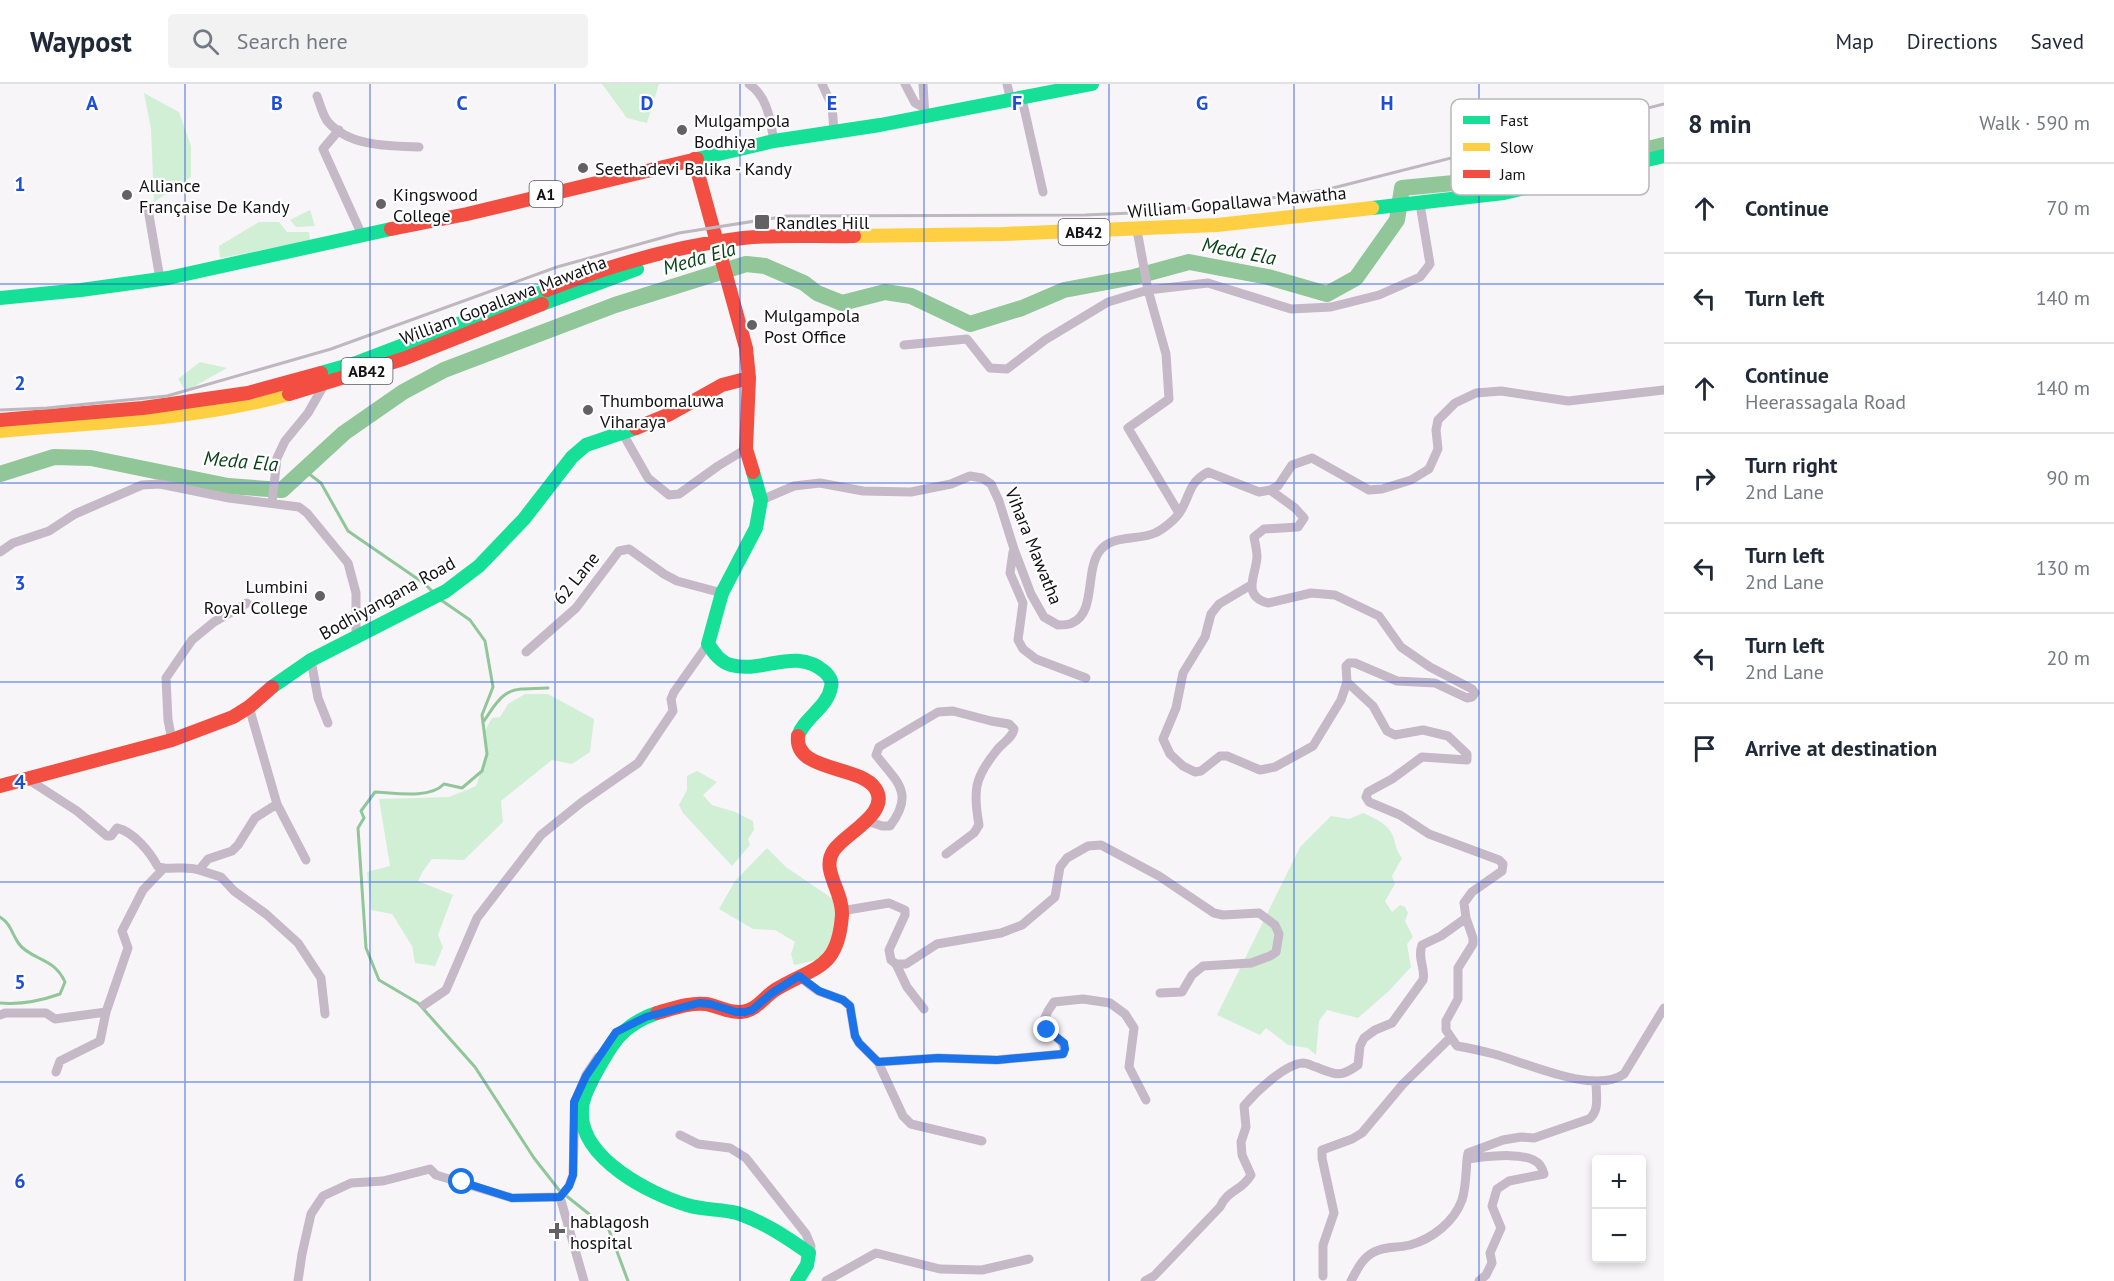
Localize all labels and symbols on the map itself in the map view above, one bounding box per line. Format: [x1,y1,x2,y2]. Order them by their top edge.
text: A [86,90,99,116]
text: B [271,90,283,116]
text: C [456,90,468,116]
text: D [641,90,654,116]
text: E [827,90,837,116]
text: F [1012,90,1022,116]
text: G [1196,90,1208,116]
text: H [1380,90,1394,116]
legend [1451,99,1649,195]
place label: Mulgampola Bodhiya [694,109,790,153]
text: Fast [1500,110,1529,130]
marker: Mulgampola Bodhiya [675,123,689,137]
text: Slow [1500,137,1534,157]
place label: Seethadevi Balika - Kandy [595,157,792,180]
marker: Seethadevi Balika - Kandy [576,161,590,175]
text: Jam [1499,164,1526,184]
text: 1 [14,171,26,197]
place label: Alliance Française De Kandy [139,174,290,218]
road number: A1 [530,181,562,207]
street label: William Gopallawa Mawatha [1127,181,1347,223]
place label: Kingswood College [393,183,478,227]
marker: Alliance Française De Kandy [120,188,134,202]
marker: Kingswood College [374,197,388,211]
place label: Randles Hill [776,211,870,234]
marker: Randles Hill [753,213,771,231]
road number: AB42 [1058,219,1110,245]
water label: Meda Ela [1200,231,1279,271]
water label: Meda Ela [659,235,739,281]
street label: William Gopallawa Mawatha [396,250,610,350]
place label: Mulgampola Post Office [764,304,860,348]
marker: Mulgampola Post Office [745,318,759,332]
road number: AB42 [342,358,392,384]
text: 2 [14,370,26,396]
place label: Thumbomaluwa Viharaya [599,389,724,433]
marker: Thumbomaluwa Viharaya [581,403,595,417]
water label: Meda Ela [203,445,280,477]
street label: Vihara Mawatha [1000,483,1068,608]
street label: 62 Lane [548,547,604,609]
street label: Bodhiyangana Road [315,551,459,645]
text: 3 [14,570,26,596]
place label: Lumbini Royal College [204,575,308,619]
marker: Lumbini Royal College [313,589,327,603]
text: 4 [14,769,26,795]
text: 5 [14,969,26,995]
route end [1033,1016,1059,1042]
text: 6 [14,1168,26,1194]
route start [448,1168,474,1194]
place label: hablagosh hospital [570,1210,649,1254]
marker: hablagosh hospital [548,1222,566,1240]

